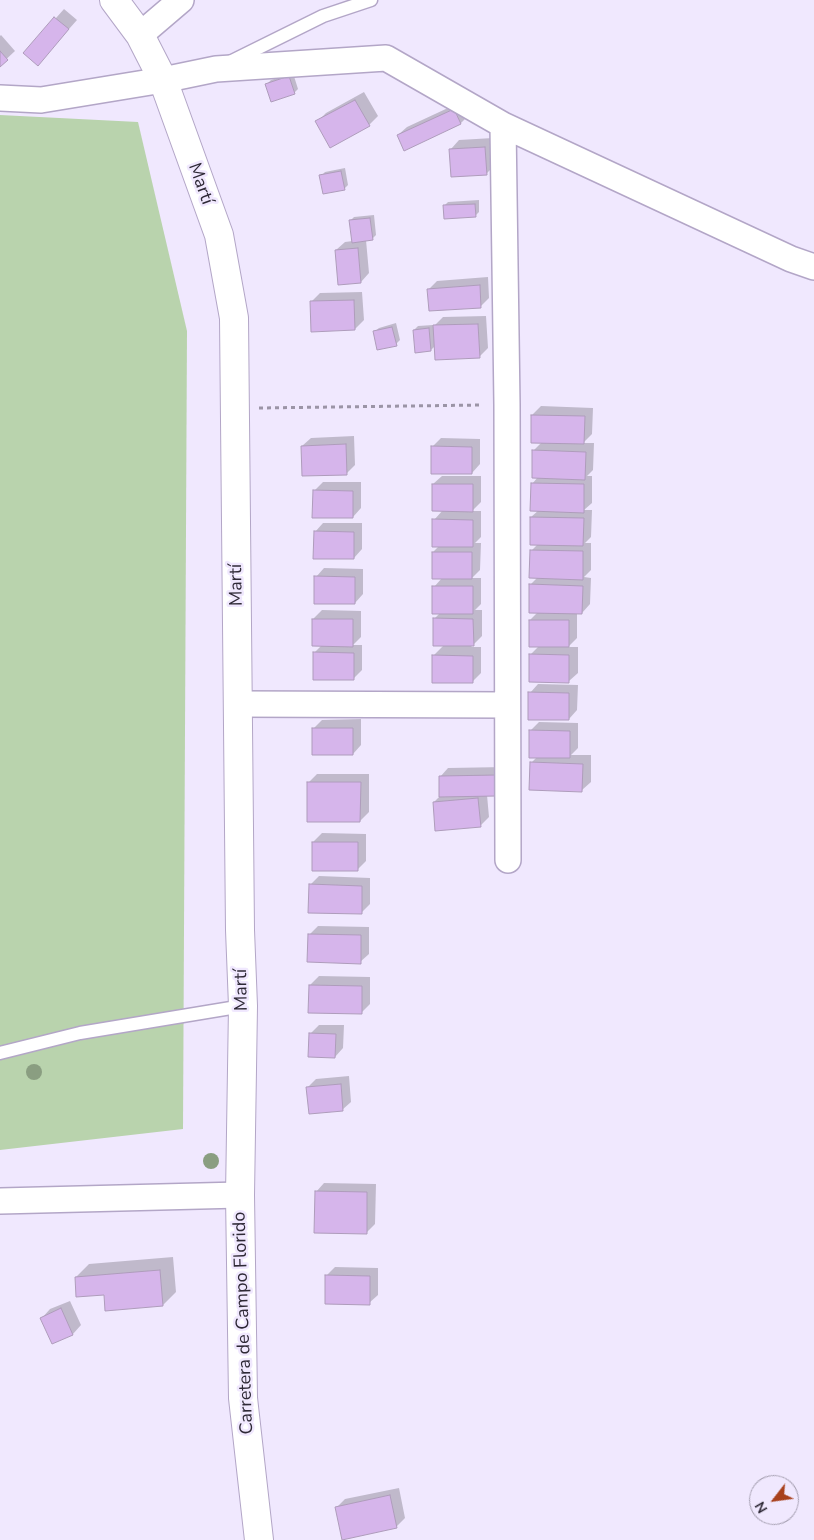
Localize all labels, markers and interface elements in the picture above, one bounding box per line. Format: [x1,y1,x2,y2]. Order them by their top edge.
street label: Martí [183,160,217,208]
street label: Martí [226,564,248,606]
street label: Martí [231,969,253,1011]
street label: Carretera de Campo Florido [229,1211,259,1435]
north arrow [749,1475,799,1525]
text: N [751,1498,772,1517]

